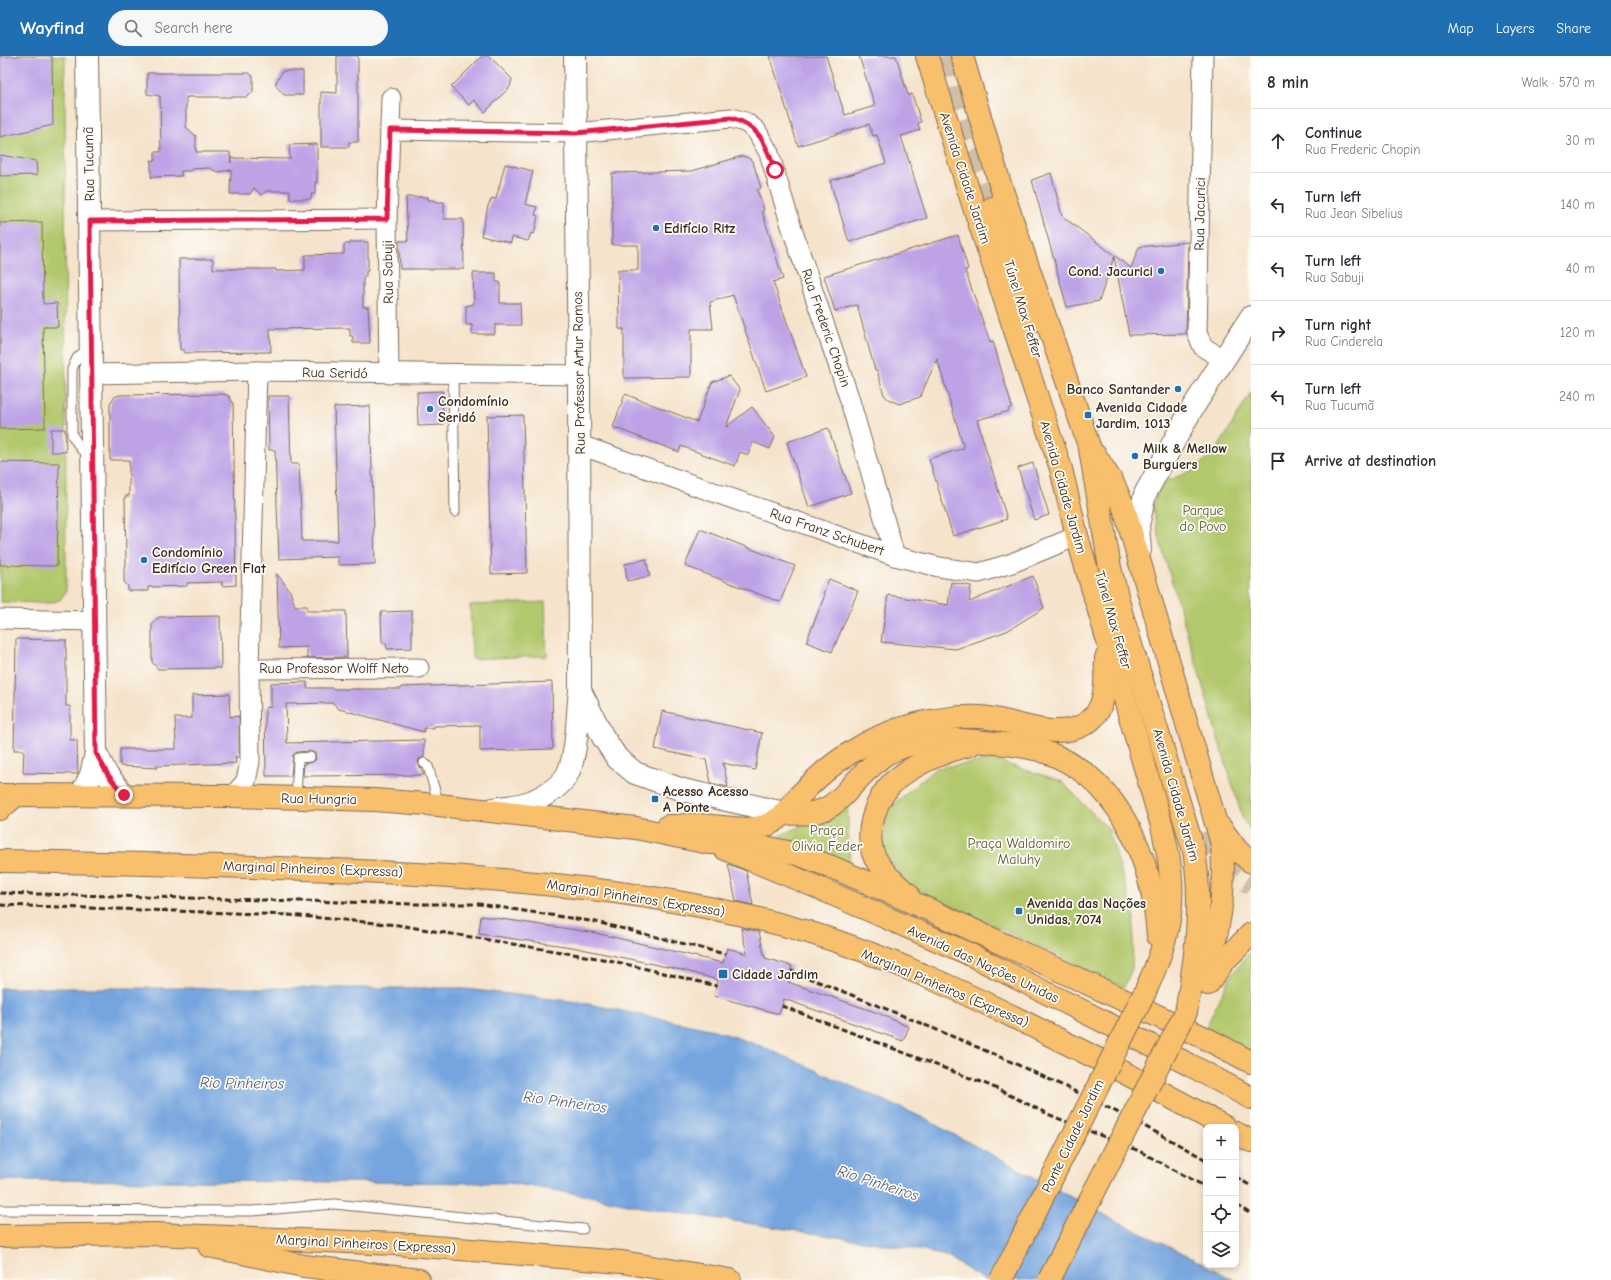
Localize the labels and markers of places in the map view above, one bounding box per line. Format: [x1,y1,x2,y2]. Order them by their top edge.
place label: Edifício Ritz [664,220,735,237]
marker: Edifício Ritz [651,223,661,233]
place label: Cond. Jacurici [1068,263,1153,280]
marker: Cond. Jacurici [1156,266,1166,276]
place label: Banco Santander [1067,381,1170,398]
marker: Banco Santander [1173,384,1183,394]
place label: Condomínio Seridó [438,393,509,426]
place label: Avenida Cidade Jardim, 1013 [1096,399,1187,432]
marker: Condomínio Seridó [425,404,435,414]
marker: Avenida Cidade Jardim, 1013 [1083,410,1093,420]
place label: Milk & Mellow Burguers [1143,440,1228,473]
marker: Milk & Mellow Burguers [1130,451,1140,461]
place label: Condomínio Edifício Green Flat [152,544,266,577]
marker: Condomínio Edifício Green Flat [139,555,149,565]
place label: Acesso Acesso A Ponte [663,783,749,816]
marker: Acesso Acesso A Ponte [650,794,660,804]
place label: Avenida das Nações Unidas, 7074 [1027,895,1146,928]
marker: Avenida das Nações Unidas, 7074 [1014,906,1024,916]
place label: Cidade Jardim [732,966,818,983]
marker: Cidade Jardim [717,968,729,980]

